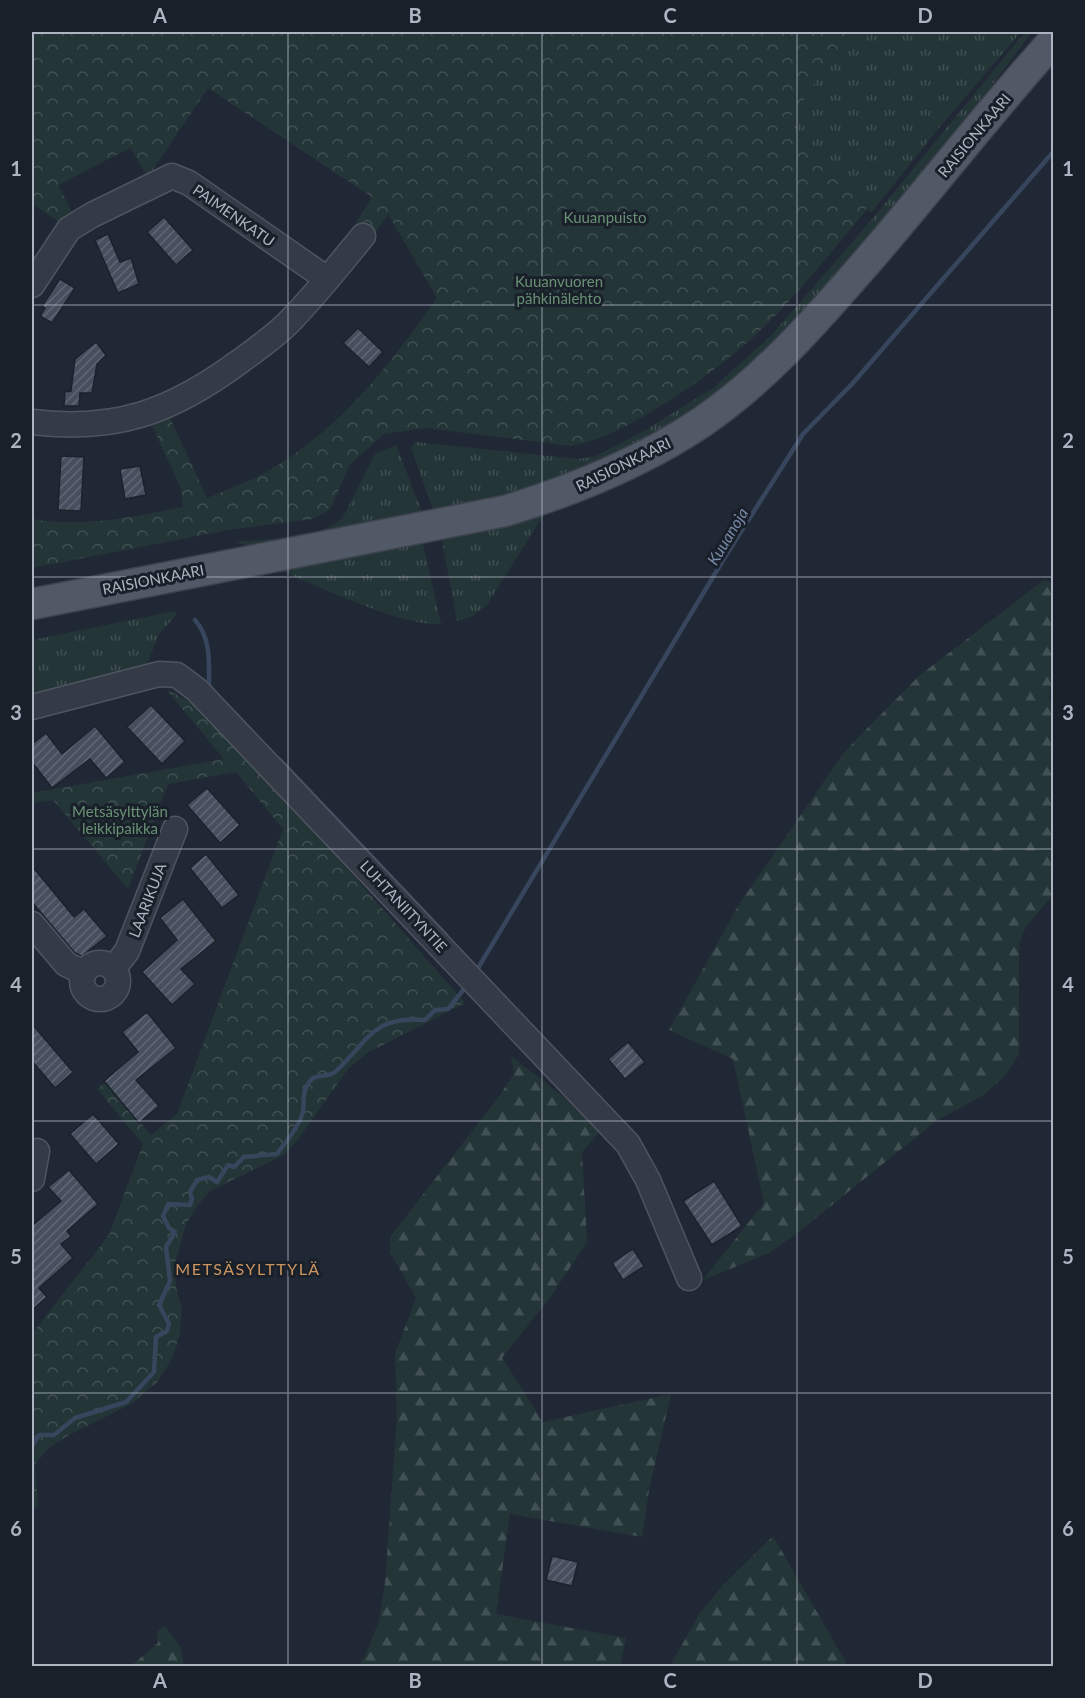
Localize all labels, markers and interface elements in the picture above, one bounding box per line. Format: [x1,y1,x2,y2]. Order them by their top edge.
text: A [152,3,167,27]
text: B [408,3,422,27]
text: C [663,3,677,27]
text: D [917,3,933,27]
street label: RAISIONKAARI [934,90,1014,180]
text: 1 [10,156,22,180]
text: 1 [1062,156,1074,180]
street label: PAIMENKATU [190,180,278,250]
park label: Kuuanpuisto [564,208,646,226]
park label: Kuuanvuoren pähkinälehto [515,272,603,307]
text: 2 [10,428,22,452]
text: 2 [1062,428,1074,452]
street label: RAISIONKAARI [573,433,673,495]
water label: Kuuanoja [703,504,751,568]
street label: RAISIONKAARI [101,560,205,598]
text: 3 [10,700,22,724]
text: 3 [1062,700,1074,724]
park label: Metsäsylttylän leikkipaikka [72,802,168,837]
street label: LUHTANIITYNTIE [357,856,451,956]
street label: LAARIKUJA [125,859,170,940]
text: 4 [10,972,22,996]
text: 4 [1062,972,1074,996]
text: 5 [10,1244,22,1268]
text: 5 [1062,1244,1074,1268]
district label: METSÄSYLTTYLÄ [175,1259,321,1278]
text: 6 [10,1516,22,1540]
text: 6 [1062,1516,1074,1540]
text: A [152,1668,167,1692]
text: B [408,1668,422,1692]
text: C [663,1668,677,1692]
text: D [917,1668,933,1692]

